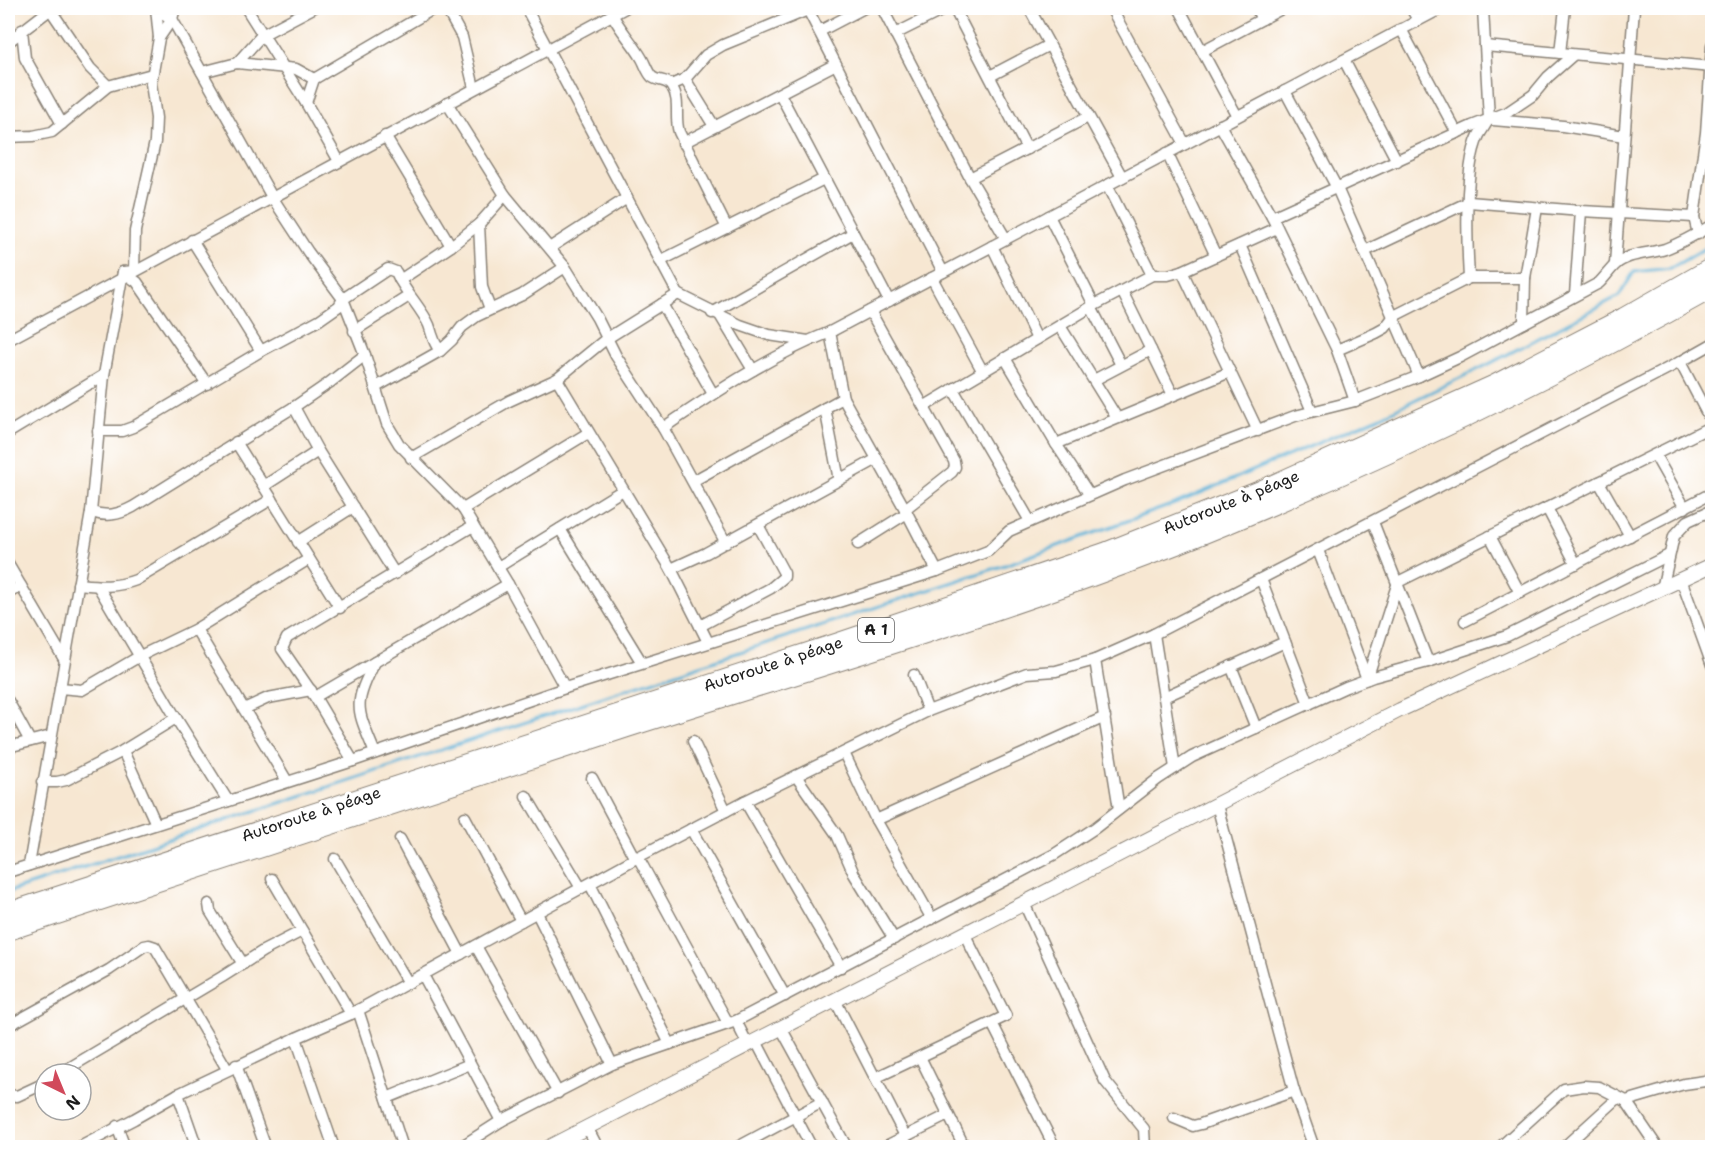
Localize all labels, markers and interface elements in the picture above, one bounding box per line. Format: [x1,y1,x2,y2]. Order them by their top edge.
street label: Autoroute à péage [1160,465,1302,539]
road number: A 1 [858,618,894,642]
street label: Autoroute à péage [701,632,845,696]
street label: Autoroute à péage [239,782,383,846]
north arrow [33,1062,93,1122]
text: N [61,1091,85,1115]

